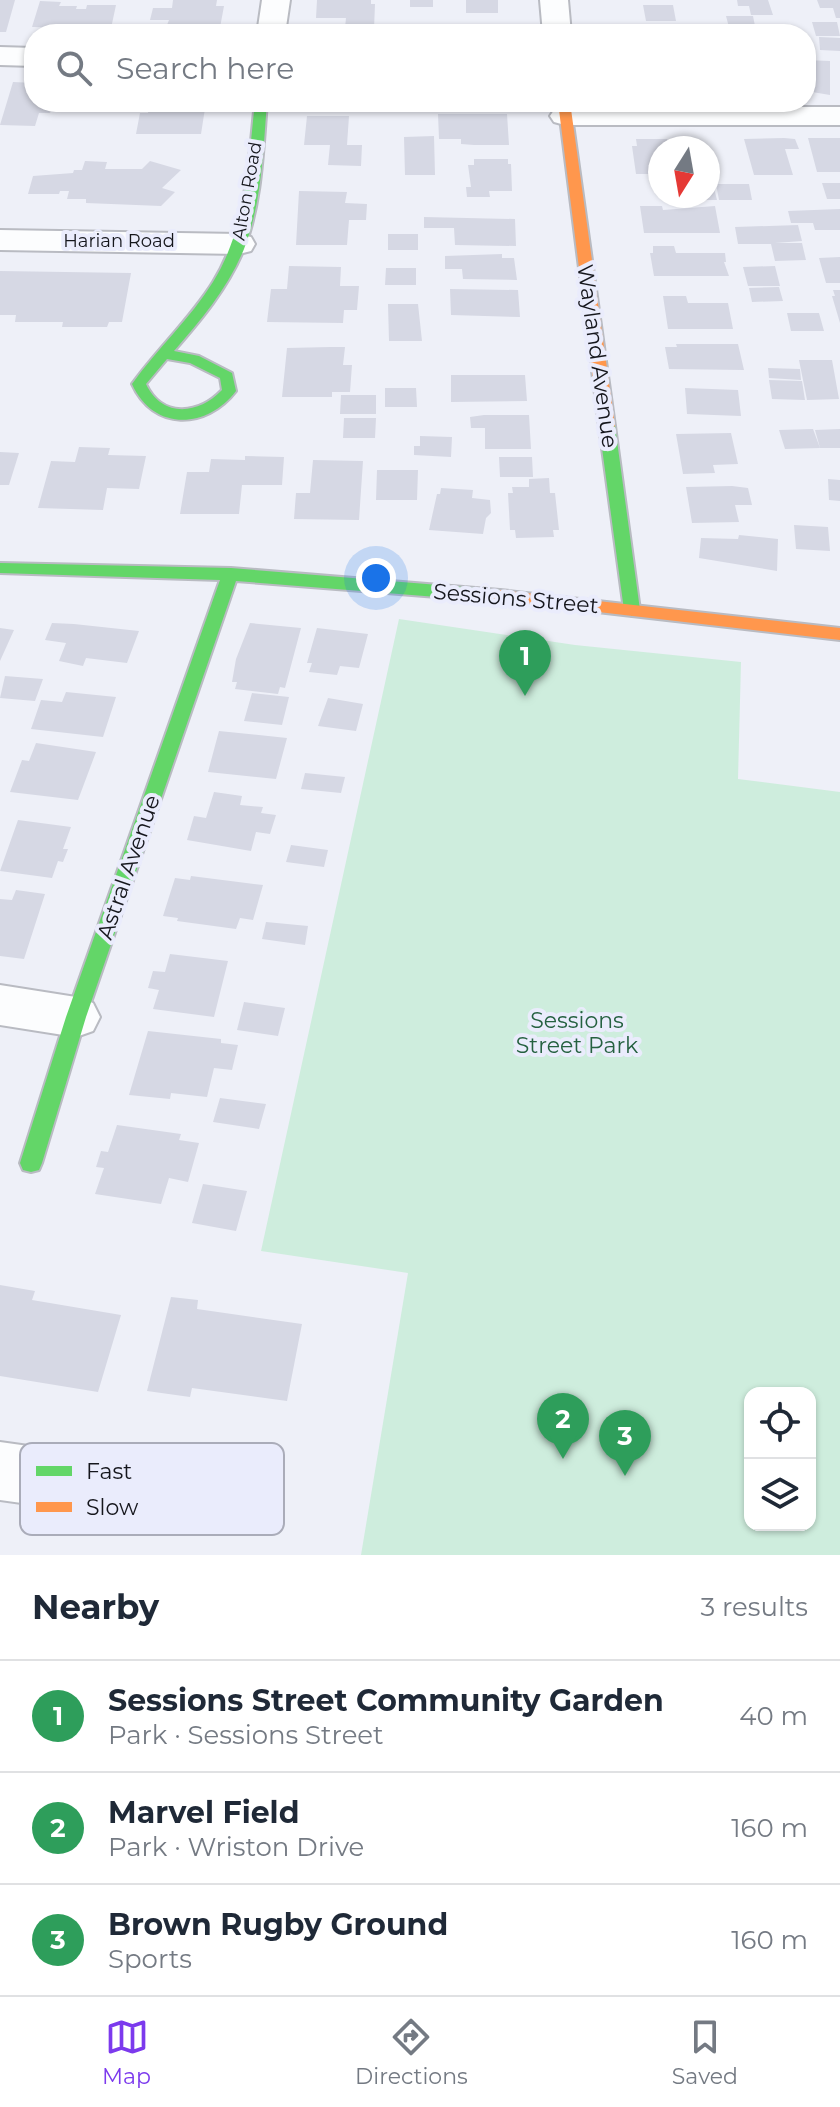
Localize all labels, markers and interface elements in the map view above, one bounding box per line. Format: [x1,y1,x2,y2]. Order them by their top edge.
search box [24,24,816,112]
icon: search [52,46,96,90]
text: Search here [116,50,294,87]
north arrow [648,136,720,208]
street label: Alton Road [228,140,266,242]
street label: Harian Road [63,230,175,252]
street label: Wayland Avenue [571,262,624,450]
your location [356,558,396,598]
street label: Sessions Street [432,578,600,619]
pin: 1 [499,630,551,696]
street label: Astral Avenue [91,791,166,943]
park label: Sessions Street Park [516,1007,639,1059]
map controls [744,1387,816,1531]
button: locate [744,1387,816,1459]
pin: 2 [537,1393,589,1459]
pin: 3 [599,1410,651,1476]
legend [20,1443,284,1535]
text: Fast [86,1458,132,1485]
button: layers [744,1459,816,1531]
text: Slow [86,1494,139,1521]
text: Nearby [32,1586,159,1628]
text: 3 results [701,1591,808,1623]
text: Sessions Street Community Garden [108,1682,664,1719]
text: 1 [53,1700,63,1732]
text: 40 m [739,1700,808,1732]
text: Park · Sessions Street [108,1719,384,1751]
text: Marvel Field [108,1794,299,1831]
text: 2 [50,1812,66,1844]
text: 160 m [731,1812,808,1844]
text: Park · Wriston Drive [108,1831,364,1863]
text: Brown Rugby Ground [108,1906,448,1943]
text: 3 [50,1924,66,1956]
text: 160 m [731,1924,808,1956]
text: Sports [108,1943,192,1975]
tab: Map [102,2015,151,2090]
tab: Directions [355,2015,468,2090]
tab: Saved [672,2015,738,2090]

